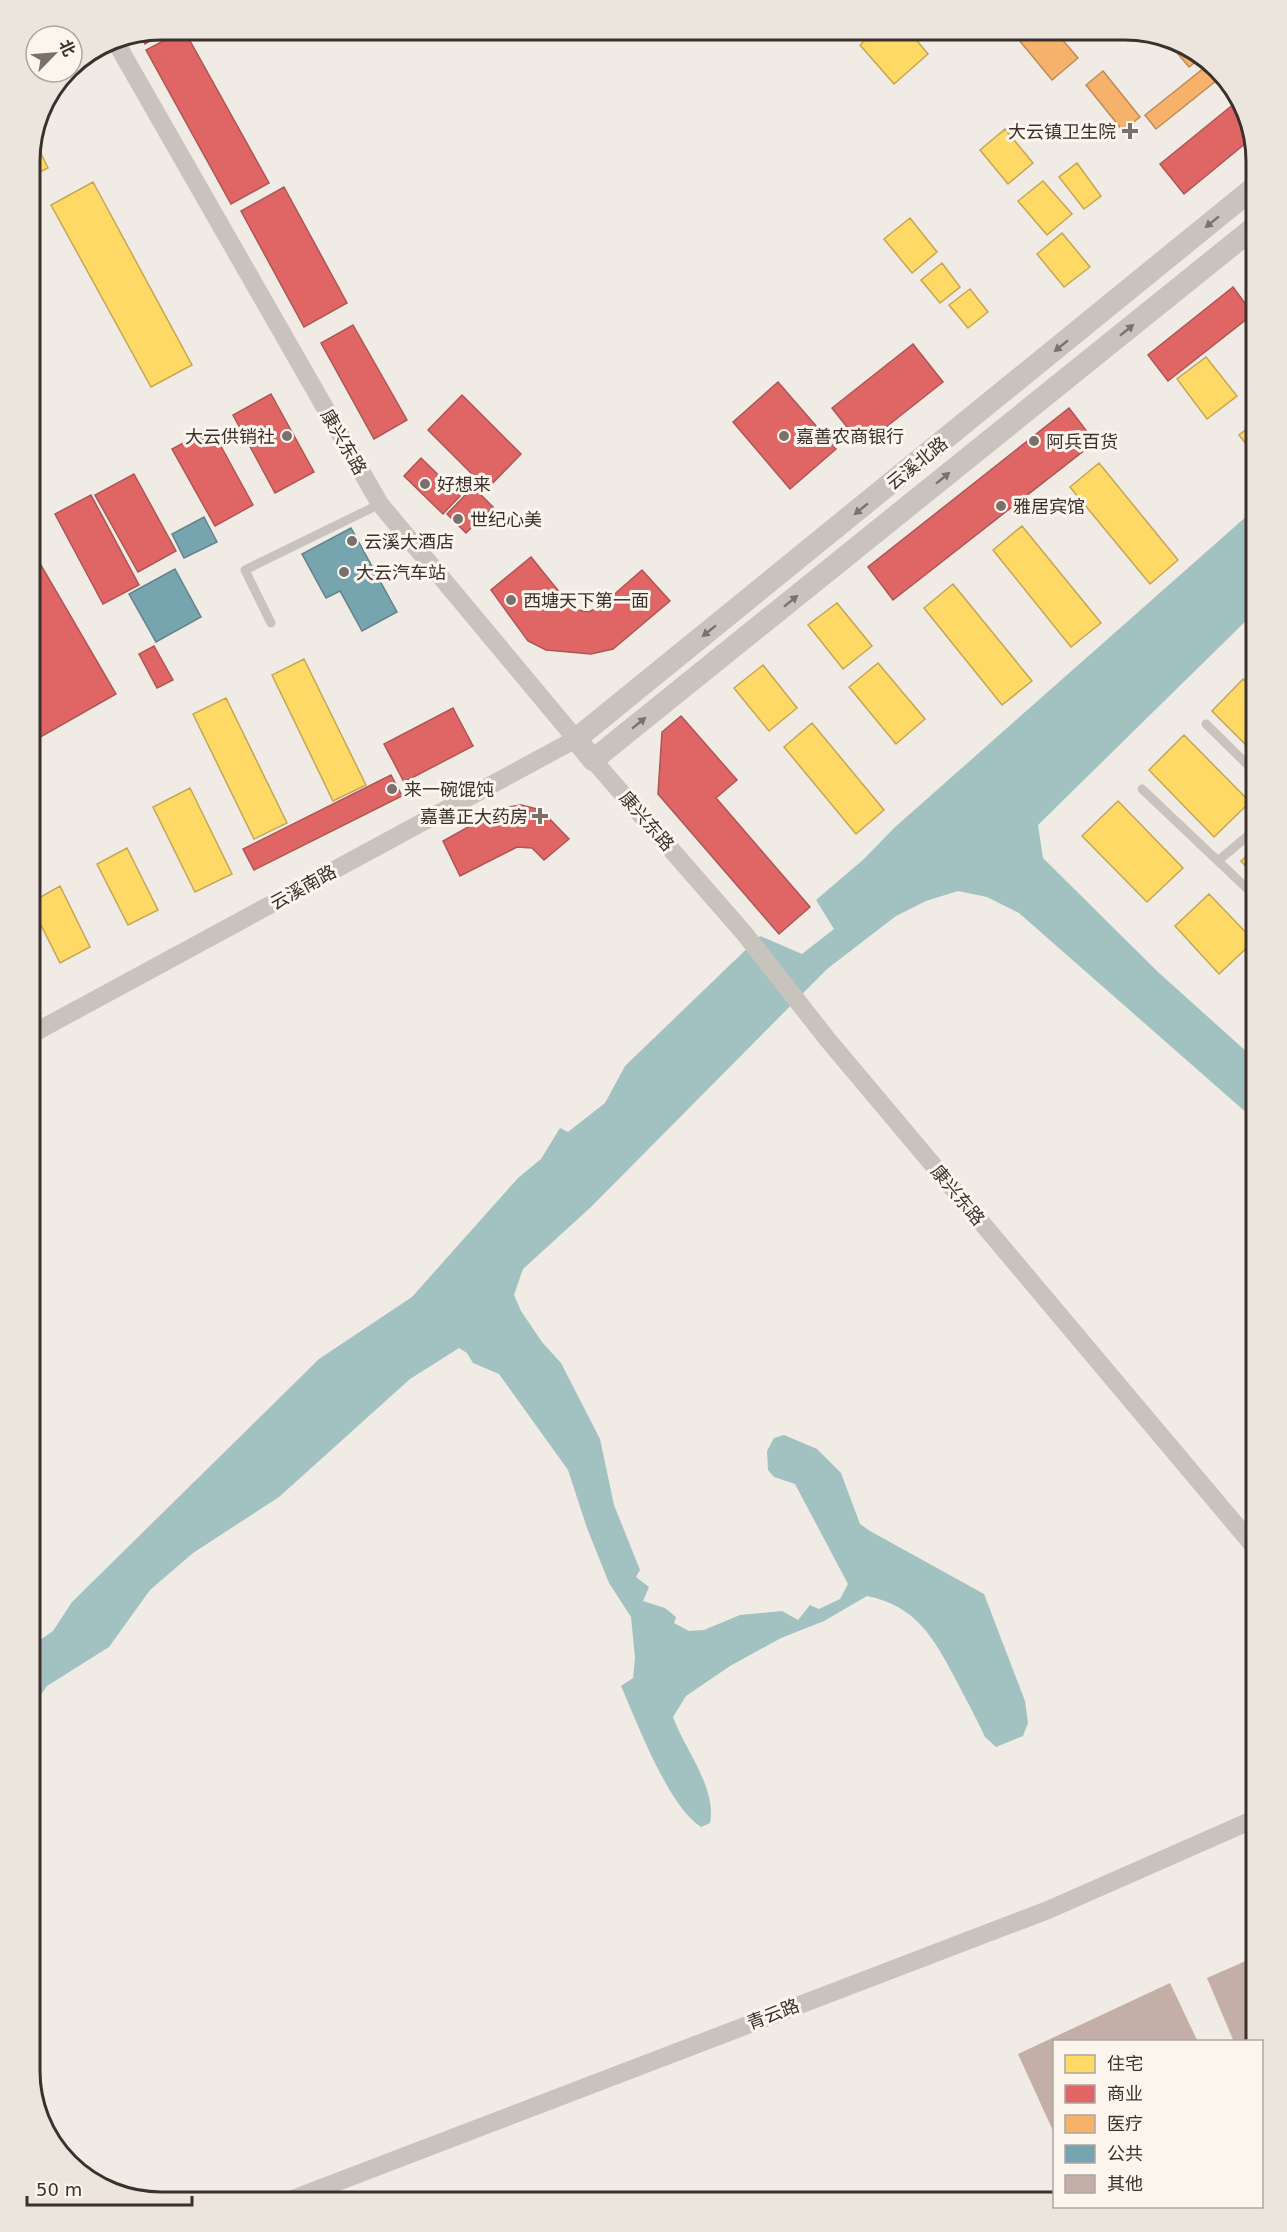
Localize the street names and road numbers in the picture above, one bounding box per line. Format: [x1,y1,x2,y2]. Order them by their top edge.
street label: 康兴东路 [317,406,371,478]
street label: 云溪北路 [882,432,952,494]
street label: 康兴东路 [615,787,679,855]
street label: 云溪南路 [266,860,340,914]
street label: 康兴东路 [927,1161,989,1229]
street label: 青云路 [744,1995,802,2033]

